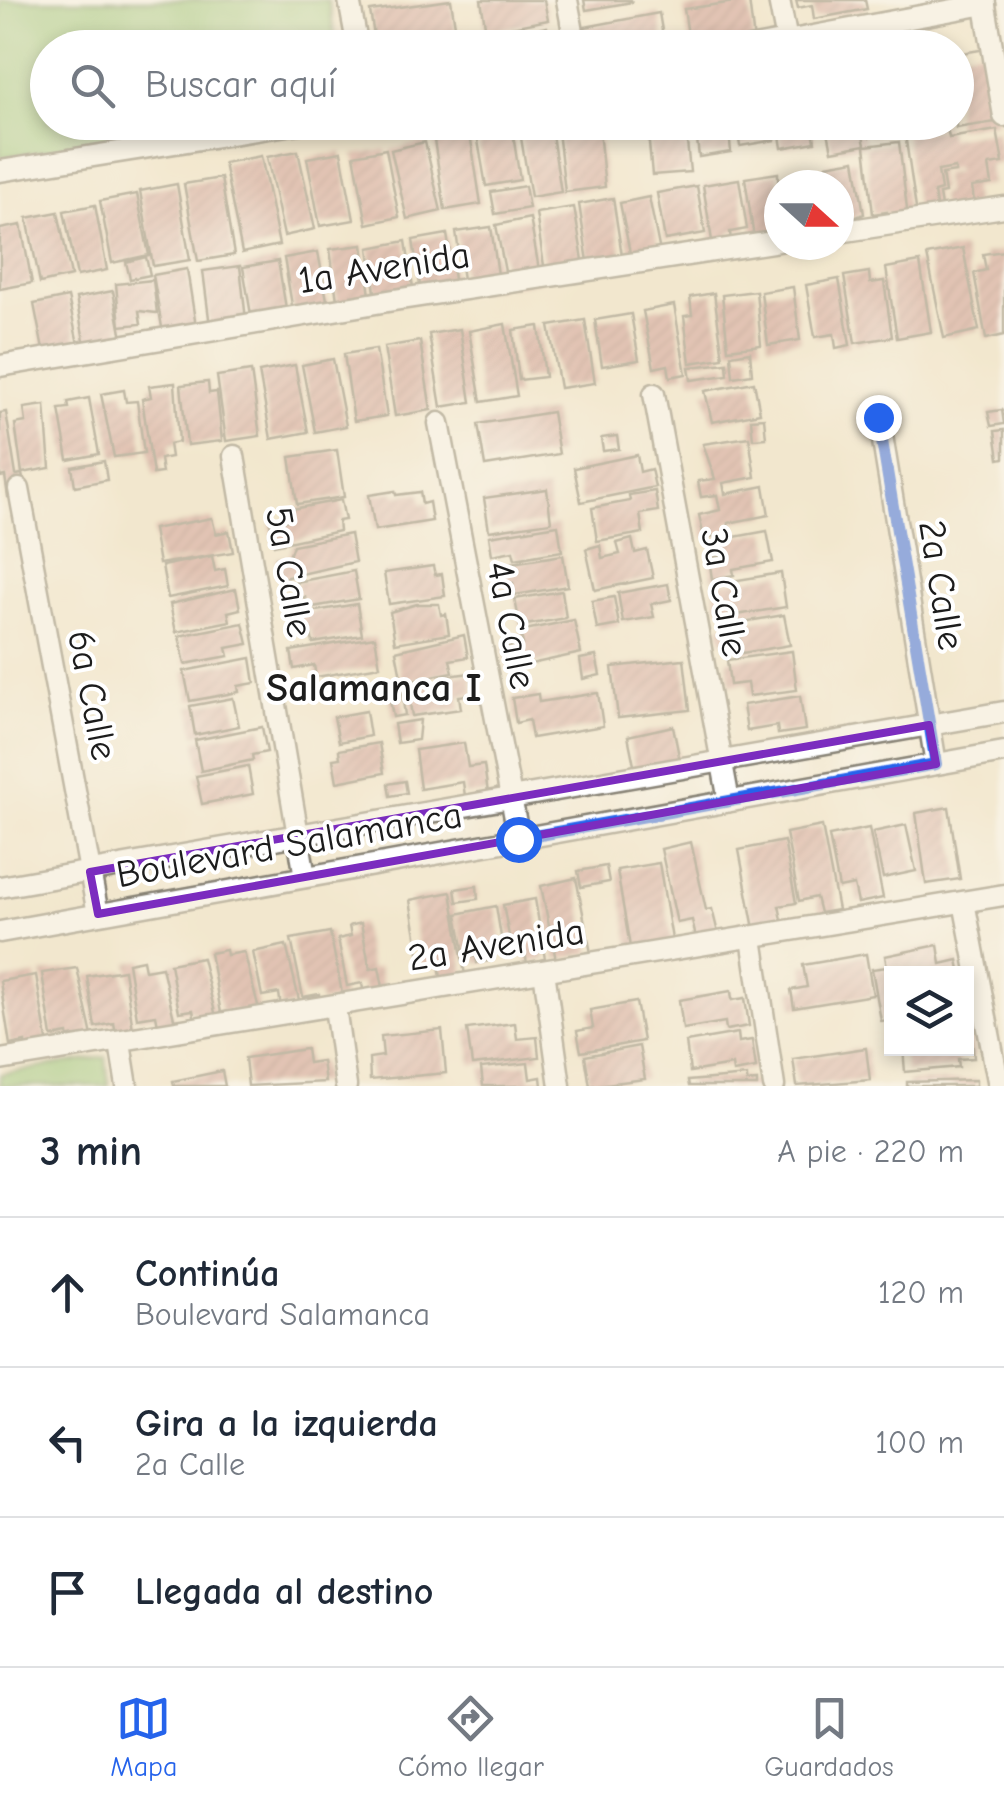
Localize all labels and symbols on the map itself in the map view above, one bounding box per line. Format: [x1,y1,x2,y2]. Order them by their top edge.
north arrow [764,170,854,260]
street label: 1a Avenida [295,233,473,303]
route end [856,395,902,441]
street label: 5a Calle [256,504,322,641]
street label: 2a Calle [909,517,973,653]
street label: 3a Calle [691,524,757,660]
street label: 4a Calle [477,558,545,693]
street label: 6a Calle [58,626,126,764]
district label: Salamanca I [266,665,482,711]
street label: Boulevard Salamanca [113,793,466,897]
route start [496,817,542,863]
street label: 2a Avenida [405,909,587,981]

